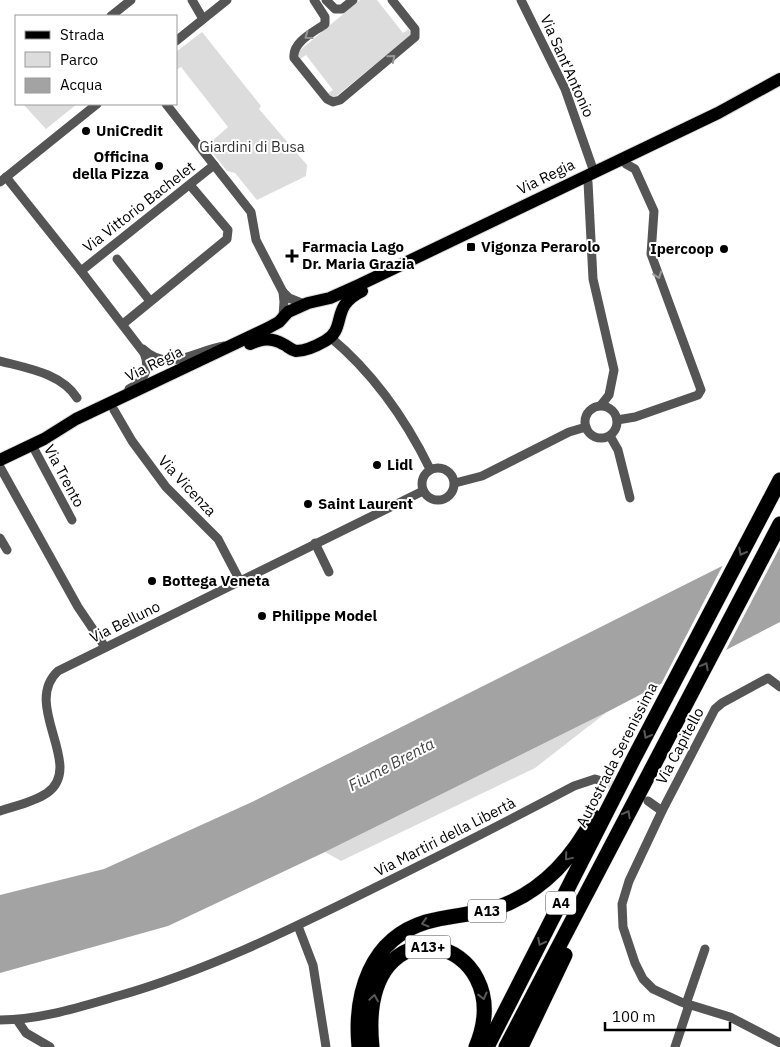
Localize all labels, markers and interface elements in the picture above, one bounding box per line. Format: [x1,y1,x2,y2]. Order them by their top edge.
street label: Via Sant'Antonio [536,12,599,120]
legend [15,15,178,105]
text: Strada [60,25,104,44]
one-way arrow [305,31,314,39]
text: Parco [60,50,98,69]
one-way arrow [386,55,395,63]
text: Acqua [60,75,102,94]
place label: UniCredit [96,121,163,140]
marker: UniCredit [80,125,92,137]
park label: Giardini di Busa [199,137,305,156]
place label: Officina della Pizza [72,147,149,183]
street label: Via Regia [514,154,578,199]
street label: Via Vittorio Bachelet [79,157,198,256]
marker: Officina della Pizza [153,160,165,172]
place label: Farmacia Lago Dr. Maria Grazia [302,237,415,273]
place label: Vigonza Perarolo [481,237,600,256]
place label: Ipercoop [650,239,714,258]
marker: Vigonza Perarolo [465,241,477,253]
marker: Ipercoop [718,243,730,255]
marker: Farmacia Lago Dr. Maria Grazia [286,250,298,262]
one-way arrow [652,270,662,279]
street label: Via Regia [122,341,186,386]
street label: Via Trento [40,441,89,510]
street label: Via Vicenza [154,451,220,520]
place label: Lidl [387,455,413,474]
marker: Lidl [371,459,383,471]
place label: Saint Laurent [318,494,413,513]
marker: Saint Laurent [302,498,314,510]
one-way arrow [738,547,748,556]
place label: Bottega Veneta [162,571,270,590]
marker: Bottega Veneta [146,575,158,587]
street label: Via Belluno [86,596,163,647]
place label: Philippe Model [272,606,377,625]
marker: Philippe Model [256,610,268,622]
one-way arrow [699,663,709,672]
street label: Autostrada Serenissima [572,679,661,830]
street label: Via Capitello [651,704,708,787]
one-way arrow [643,729,653,738]
water label: Fiume Brenta [344,733,438,795]
street label: Via Martiri della Libertà [371,793,518,880]
one-way arrow [621,810,631,819]
one-way arrow [565,851,574,860]
road number: A4 [546,891,576,914]
road number: A13 [468,899,506,922]
one-way arrow [422,918,430,928]
road number: A13+ [406,936,450,959]
one-way arrow [537,937,547,946]
one-way arrow [477,992,487,1000]
one-way arrow [368,994,378,1003]
scale bar [605,1000,730,1032]
text: 100 m [612,1007,656,1026]

